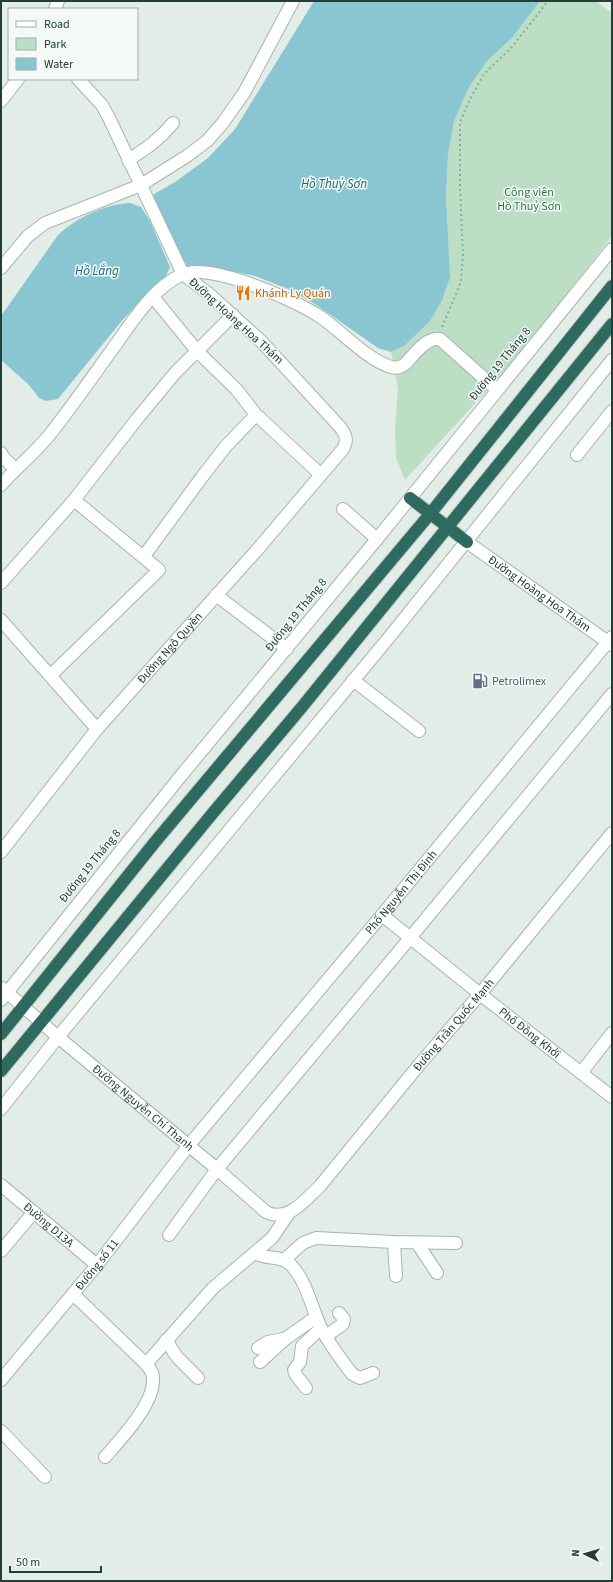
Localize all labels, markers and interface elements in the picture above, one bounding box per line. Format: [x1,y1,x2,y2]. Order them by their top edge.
legend [8,8,138,80]
text: Road [44,16,70,33]
text: Park [44,36,66,53]
text: Water [44,56,74,73]
water label: Hồ Thuỷ Sơn [301,175,367,193]
park label: Công viên Hồ Thuỷ Sơn [497,184,561,215]
water label: Hồ Lắng [75,262,119,280]
street label: Đường Hoàng Hoa Thám [185,274,287,368]
restaurant icon: Khánh Ly Quán [234,284,252,302]
place label: Khánh Ly Quán [255,285,331,302]
street label: Đường 19 Tháng 8 [465,324,535,404]
street label: Đường Hoàng Hoa Thám [485,551,595,636]
street label: Đường 19 Tháng 8 [261,575,331,655]
street label: Đường Ngô Quyền [133,608,206,687]
fuel station icon: Petrolimex [471,672,489,690]
place label: Petrolimex [492,673,547,690]
street label: Đường 19 Tháng 8 [55,826,125,906]
street label: Phố Nguyễn Thị Định [361,846,441,938]
street label: Đường Trần Quốc Mạnh [409,975,498,1075]
street label: Phố Đồng Khởi [495,1003,564,1062]
street label: Đường Nguyễn Chí Thanh [89,1060,198,1155]
street label: Đường D13A [20,1198,78,1251]
street label: Đường số 11 [71,1235,123,1294]
north arrow [565,1534,605,1574]
scale bar [10,1548,101,1574]
text: N [568,1549,583,1557]
text: 50 m [16,1554,40,1571]

